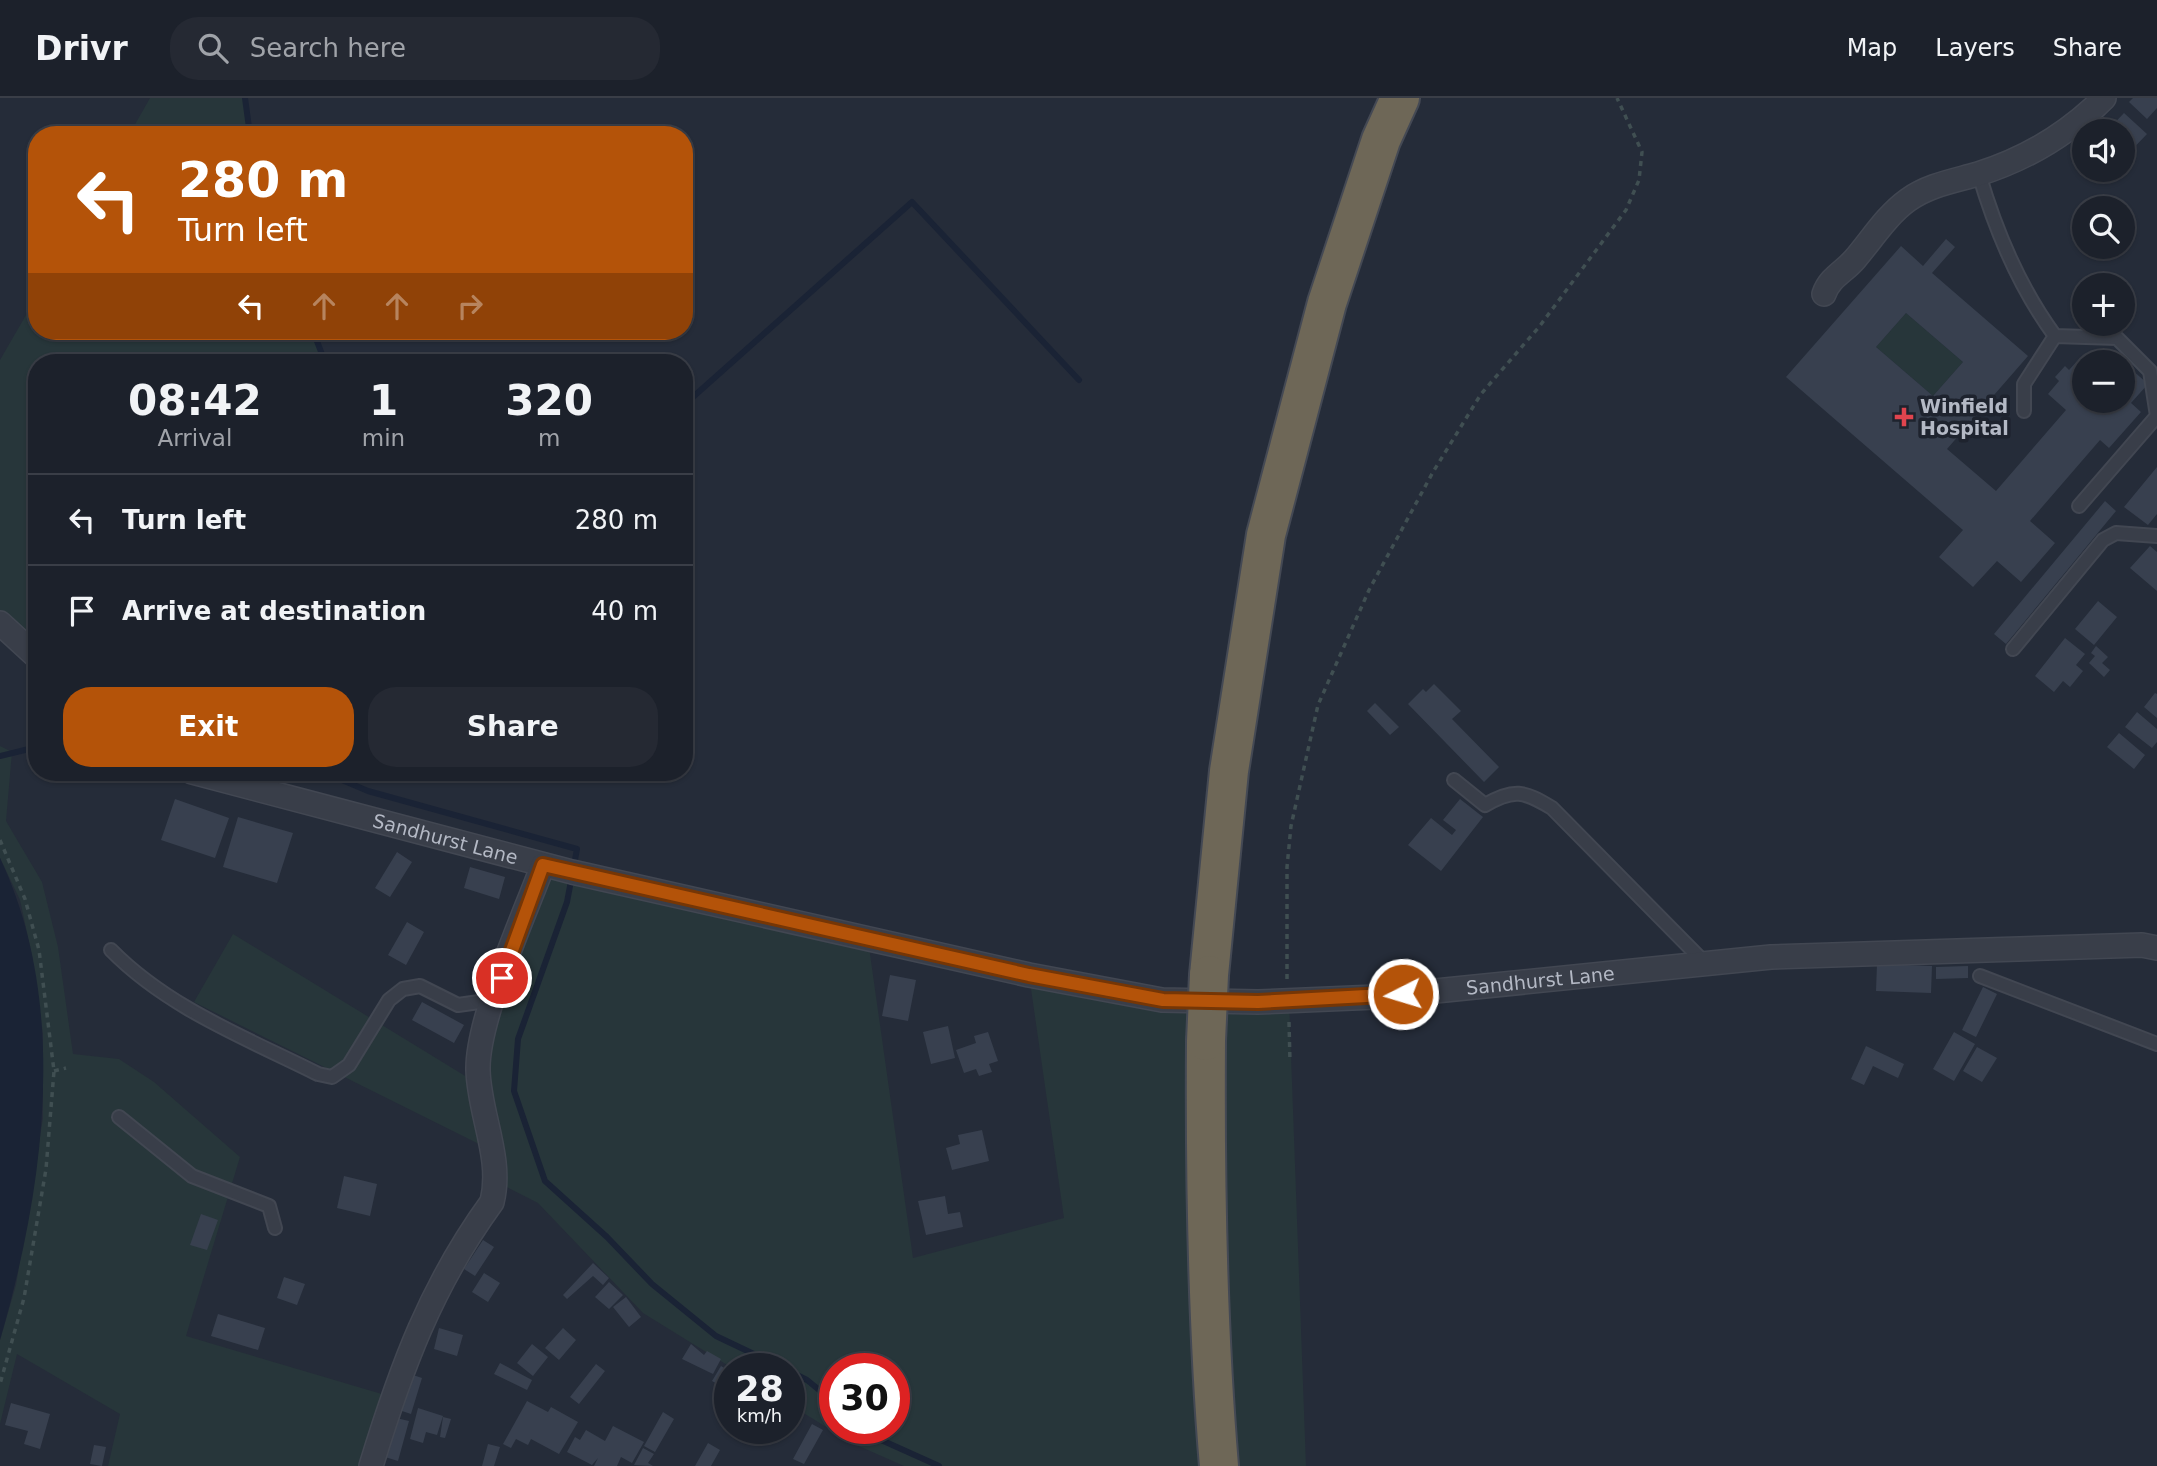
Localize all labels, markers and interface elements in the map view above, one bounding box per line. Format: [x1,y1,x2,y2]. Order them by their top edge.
search box [170,17,660,80]
text: Drivr [35,29,128,68]
icon: search [194,29,232,67]
text: Search here [250,33,406,63]
text: Map [1847,34,1897,62]
text: Layers [1935,34,2015,62]
text: Share [2053,34,2122,62]
map controls [2072,119,2135,413]
button: sound [2072,119,2135,182]
text: 280 m [178,152,348,209]
icon: left [63,154,154,245]
button: search [2072,196,2135,259]
text: Turn left [178,211,308,249]
button: + [2072,273,2135,336]
icon: left [232,287,270,325]
icon: ahead [305,287,343,325]
icon: ahead [378,287,416,325]
icon: right [451,287,489,325]
button: − [2072,350,2135,413]
text: 08:42 [128,376,262,425]
text: 1 [369,376,398,425]
text: 320 [505,376,593,425]
place label: Winfield Hospital [1920,395,2009,439]
marker: Winfield Hospital [1894,407,1914,427]
text: Arrival [158,425,232,451]
text: min [362,425,405,451]
text: m [538,425,560,451]
icon: left [63,501,101,539]
text: Turn left [122,505,246,535]
text: 280 m [575,505,658,535]
icon: arrive [63,592,101,630]
text: Arrive at destination [122,596,426,626]
text: 40 m [591,596,658,626]
button: Exit [63,687,354,767]
button: Share [368,687,658,767]
street label: Sandhurst Lane [370,809,520,868]
pin [472,948,532,1008]
position arrow [1366,957,1440,1031]
icon: arrive [483,959,521,997]
street label: Sandhurst Lane [1465,962,1616,999]
speed limit sign: 30 [819,1353,910,1444]
text: 28 [735,1369,784,1409]
text: km/h [737,1405,782,1426]

